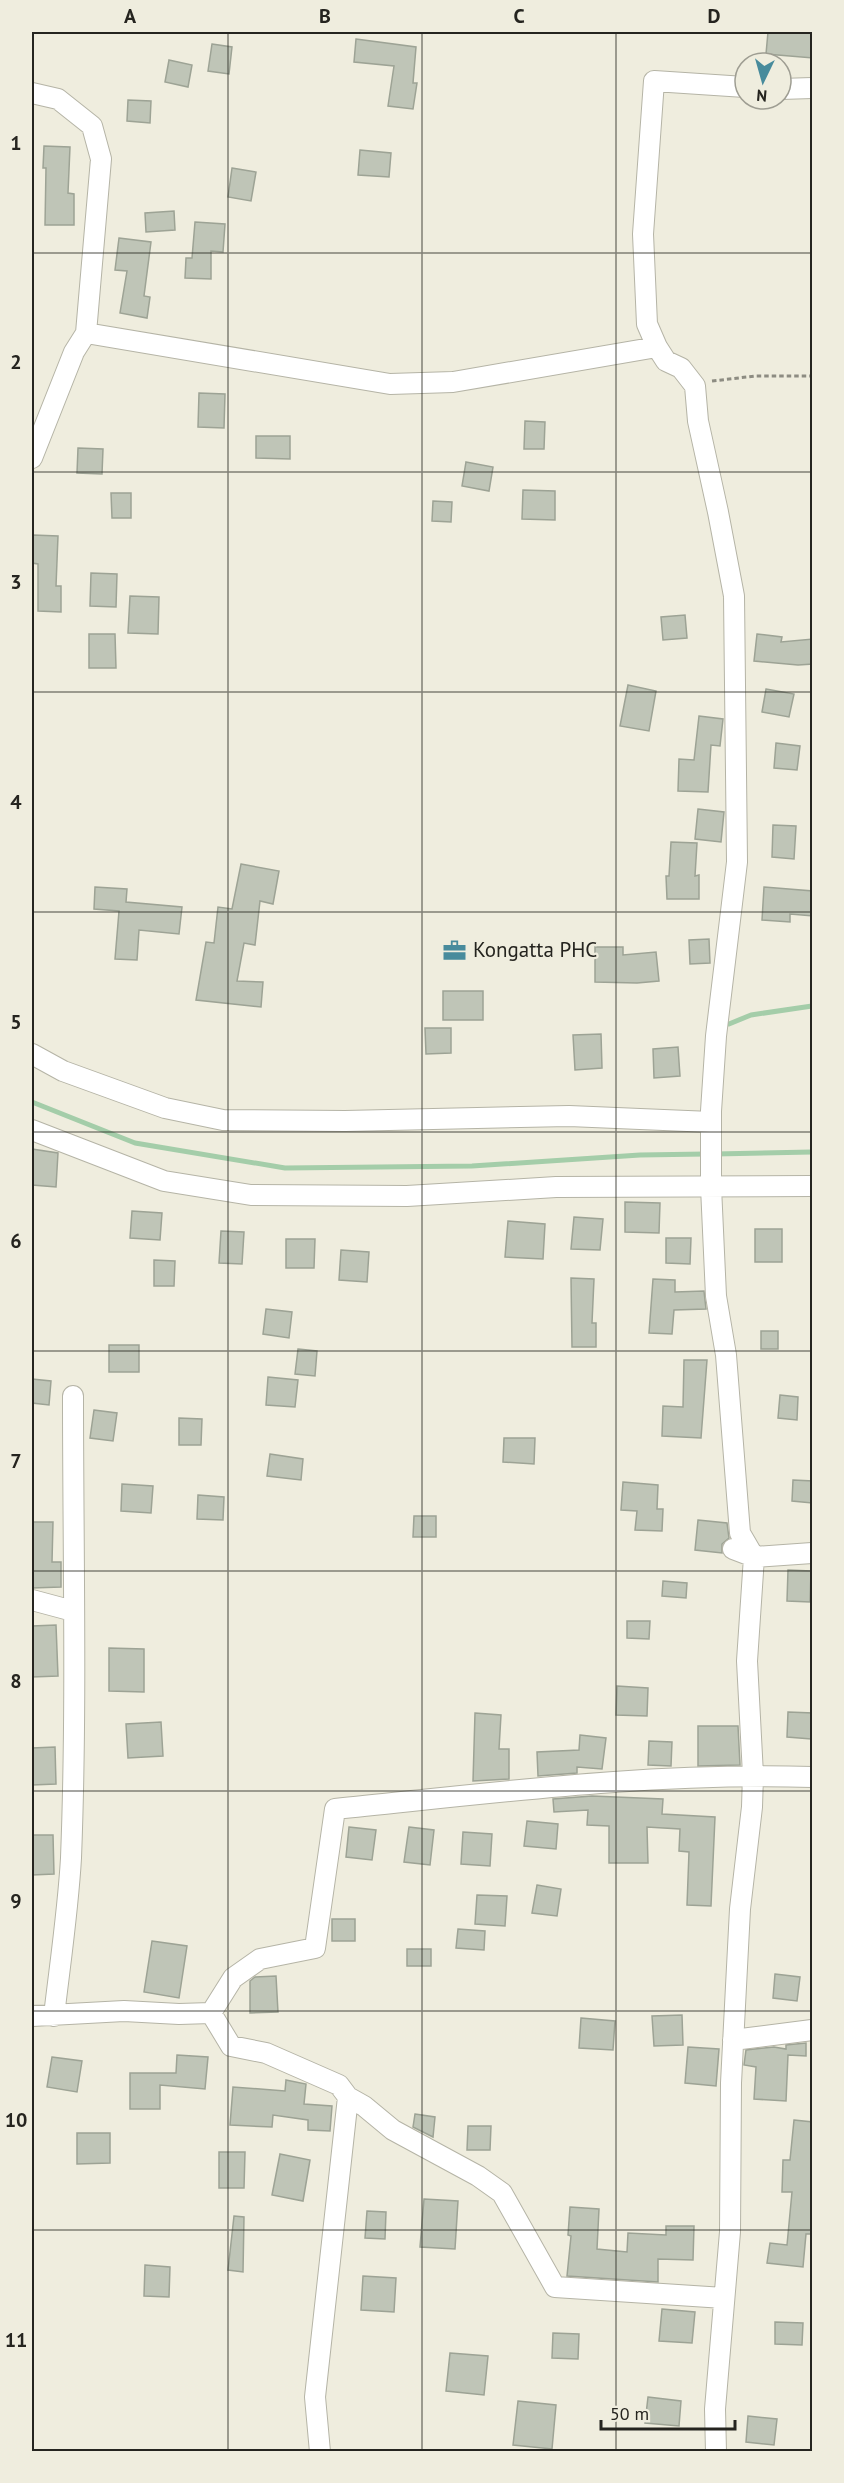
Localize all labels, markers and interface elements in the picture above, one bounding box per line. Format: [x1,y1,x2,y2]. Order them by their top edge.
text: A [124,3,137,29]
text: B [319,3,331,29]
text: C [513,3,525,29]
text: D [708,3,721,29]
north arrow [733,51,793,111]
text: N [756,86,768,106]
text: 1 [10,130,22,156]
text: 2 [10,349,22,375]
text: 3 [10,569,22,595]
text: 4 [10,789,22,815]
place label: Kongatta PHC [473,936,597,963]
office icon: Kongatta PHC [442,937,468,963]
text: 5 [10,1009,22,1035]
text: 6 [10,1228,22,1254]
text: 7 [10,1448,22,1474]
text: 8 [10,1668,22,1694]
text: 9 [10,1888,22,1914]
text: 10 [5,2107,27,2133]
text: 11 [5,2327,27,2353]
scale bar [601,2393,734,2431]
text: 50 m [610,2402,649,2425]

